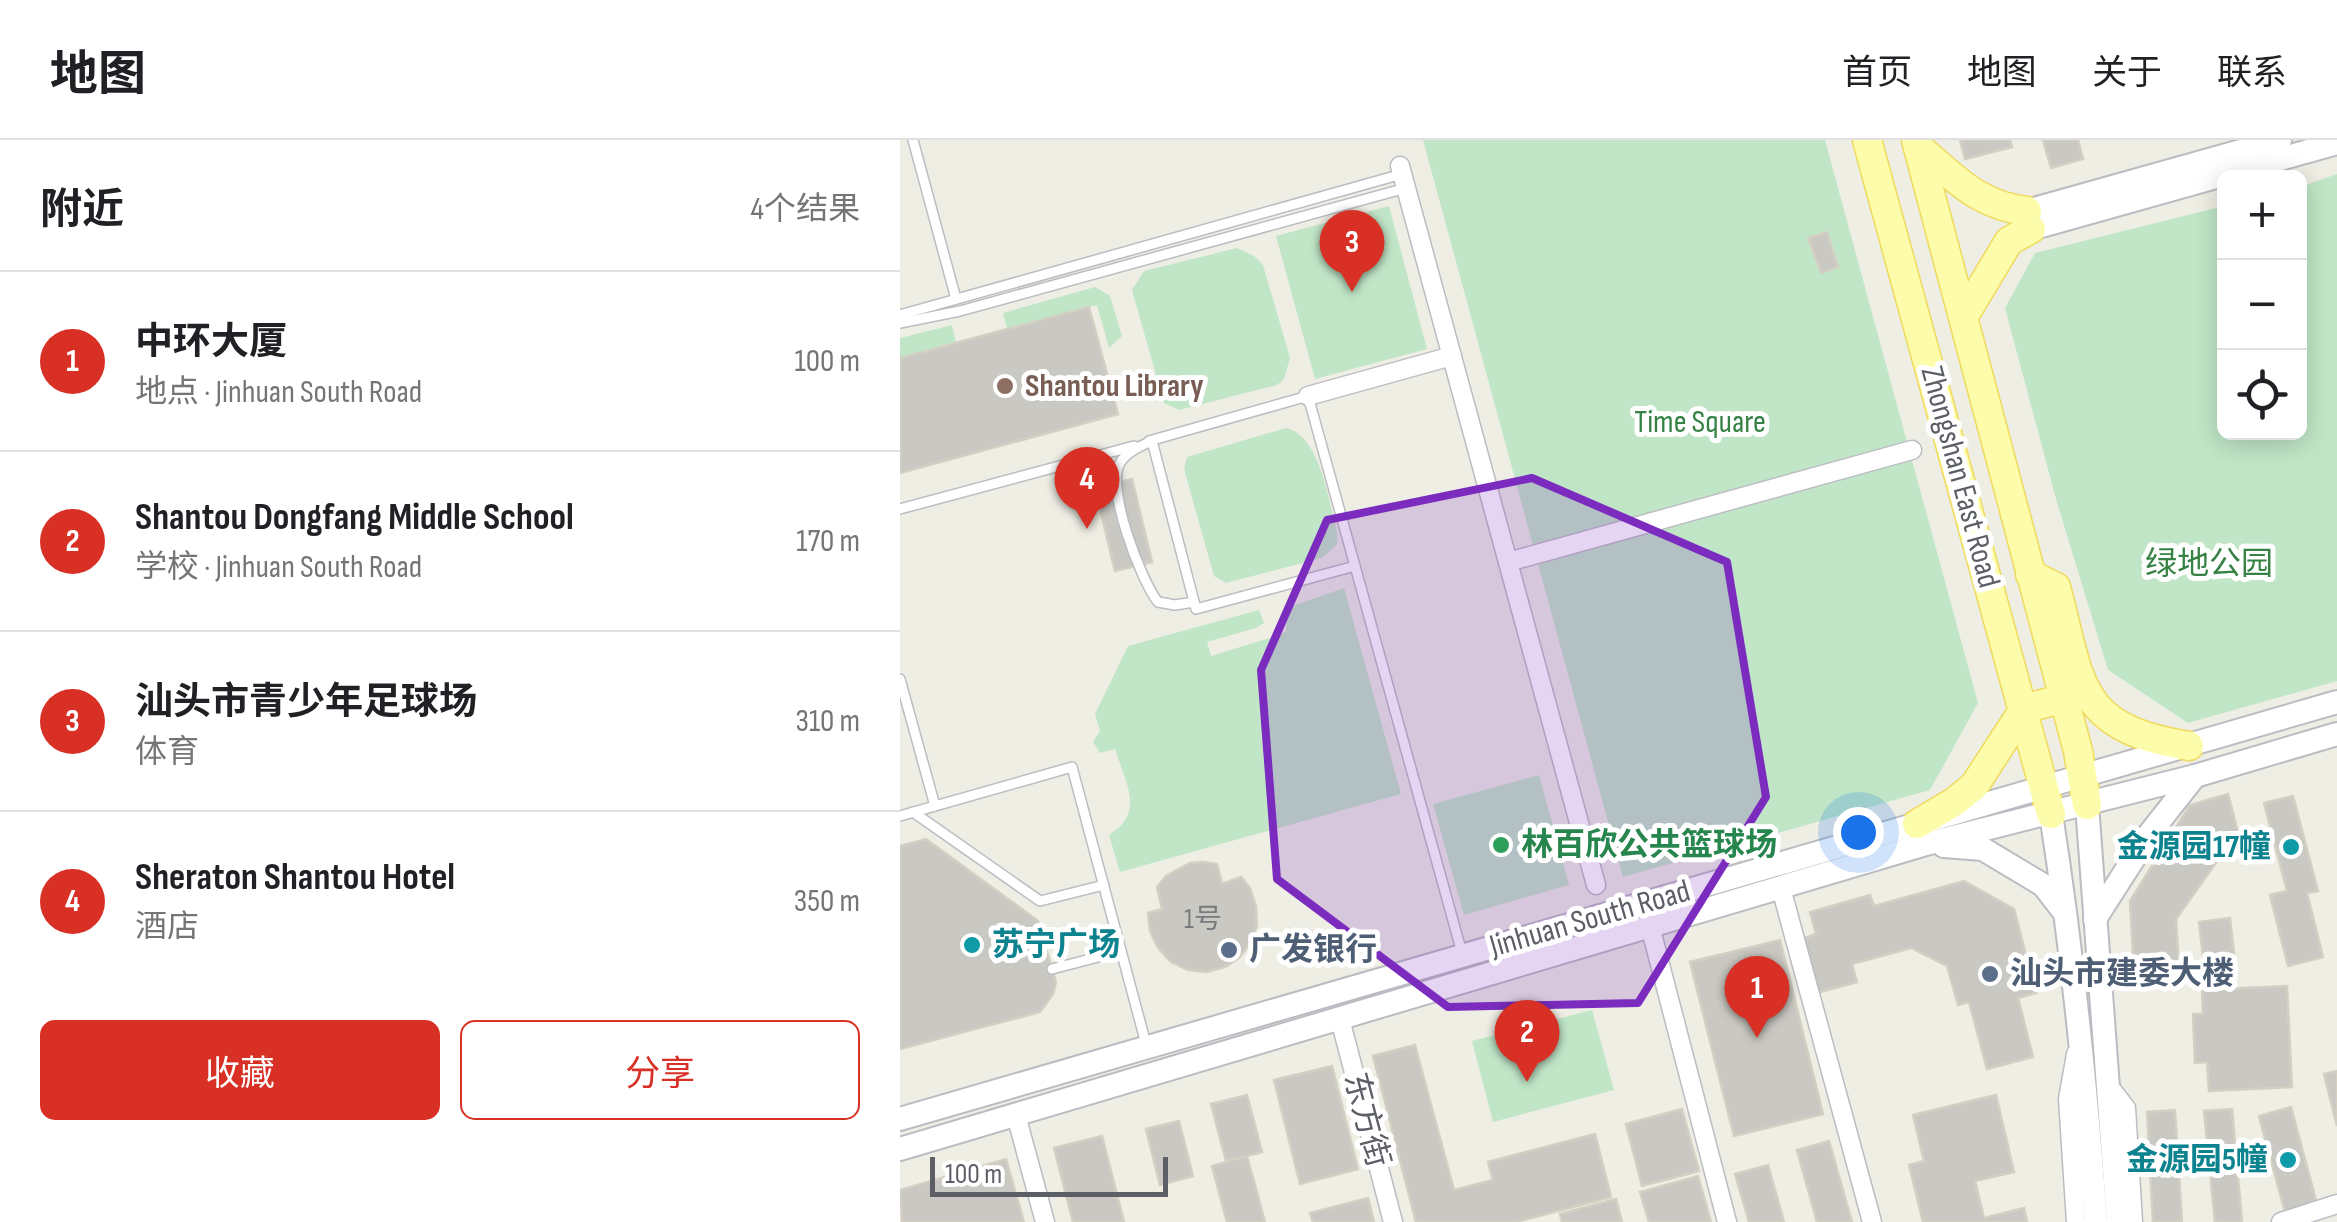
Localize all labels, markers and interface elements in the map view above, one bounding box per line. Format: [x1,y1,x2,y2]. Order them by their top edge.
text: 地图 [50,47,146,104]
text: 首页 [1842,52,1912,95]
text: 地图 [1967,52,2037,95]
text: 关于 [2092,52,2162,95]
text: 联系 [2217,52,2287,95]
map controls [2217,170,2307,440]
button: + [2217,170,2307,260]
text: 附近 [40,185,124,236]
text: 4个结果 [751,190,860,229]
pin: 3 [1320,210,1384,292]
button: − [2217,260,2307,350]
text: 中环大厦 [135,320,287,365]
text: 1 [66,342,79,381]
text: 100 m [795,342,860,381]
button: locate [2217,350,2307,440]
street label: Zhongshan East Road [1912,362,2008,592]
place label: Shantou Library [1025,367,1204,406]
text: 地点 · Jinhuan South Road [135,373,422,412]
marker: Shantou Library [994,375,1016,397]
park label: Time Square [1634,403,1766,442]
pin: 4 [1054,446,1120,529]
text: Shantou Dongfang Middle School [135,495,574,540]
text: 2 [65,522,80,561]
text: 170 m [796,522,860,561]
park label: 绿地公园 [2145,545,2273,584]
text: 学校 · Jinhuan South Road [135,548,422,587]
text: 汕头市青少年足球场 [135,680,477,725]
text: 3 [65,702,80,741]
text: 310 m [795,702,860,741]
text: 体育 [135,733,199,772]
your location [1833,807,1884,858]
place label: 林百欣公共篮球场 [1521,826,1777,865]
place label: 金源园17幢 [2117,828,2271,867]
marker: 林百欣公共篮球场 [1490,834,1512,856]
marker: 金源园17幢 [2280,836,2302,858]
text: Sheraton Shantou Hotel [135,855,455,900]
street label: Jinhuan South Road [1484,872,1695,966]
text: 4 [65,882,80,921]
text: 350 m [794,882,860,921]
house number: 1号 [1184,903,1222,936]
text: 酒店 [135,908,199,947]
place label: 苏宁广场 [992,926,1120,965]
place label: 广发银行 [1249,931,1377,970]
marker: 苏宁广场 [961,934,983,956]
marker: 广发银行 [1218,939,1240,961]
place label: 汕头市建委大楼 [2010,955,2234,994]
pin: 1 [1724,956,1790,1038]
marker: 汕头市建委大楼 [1979,963,2001,985]
pin: 2 [1494,1000,1560,1082]
button: 收藏 [40,1020,440,1120]
button: 分享 [460,1020,860,1120]
street label: 东方街 [1335,1069,1397,1171]
place label: 金源园5幢 [2126,1141,2268,1180]
marker: 金源园5幢 [2277,1149,2299,1171]
scale bar [930,1152,1168,1196]
text: 100 m [945,1158,1002,1191]

